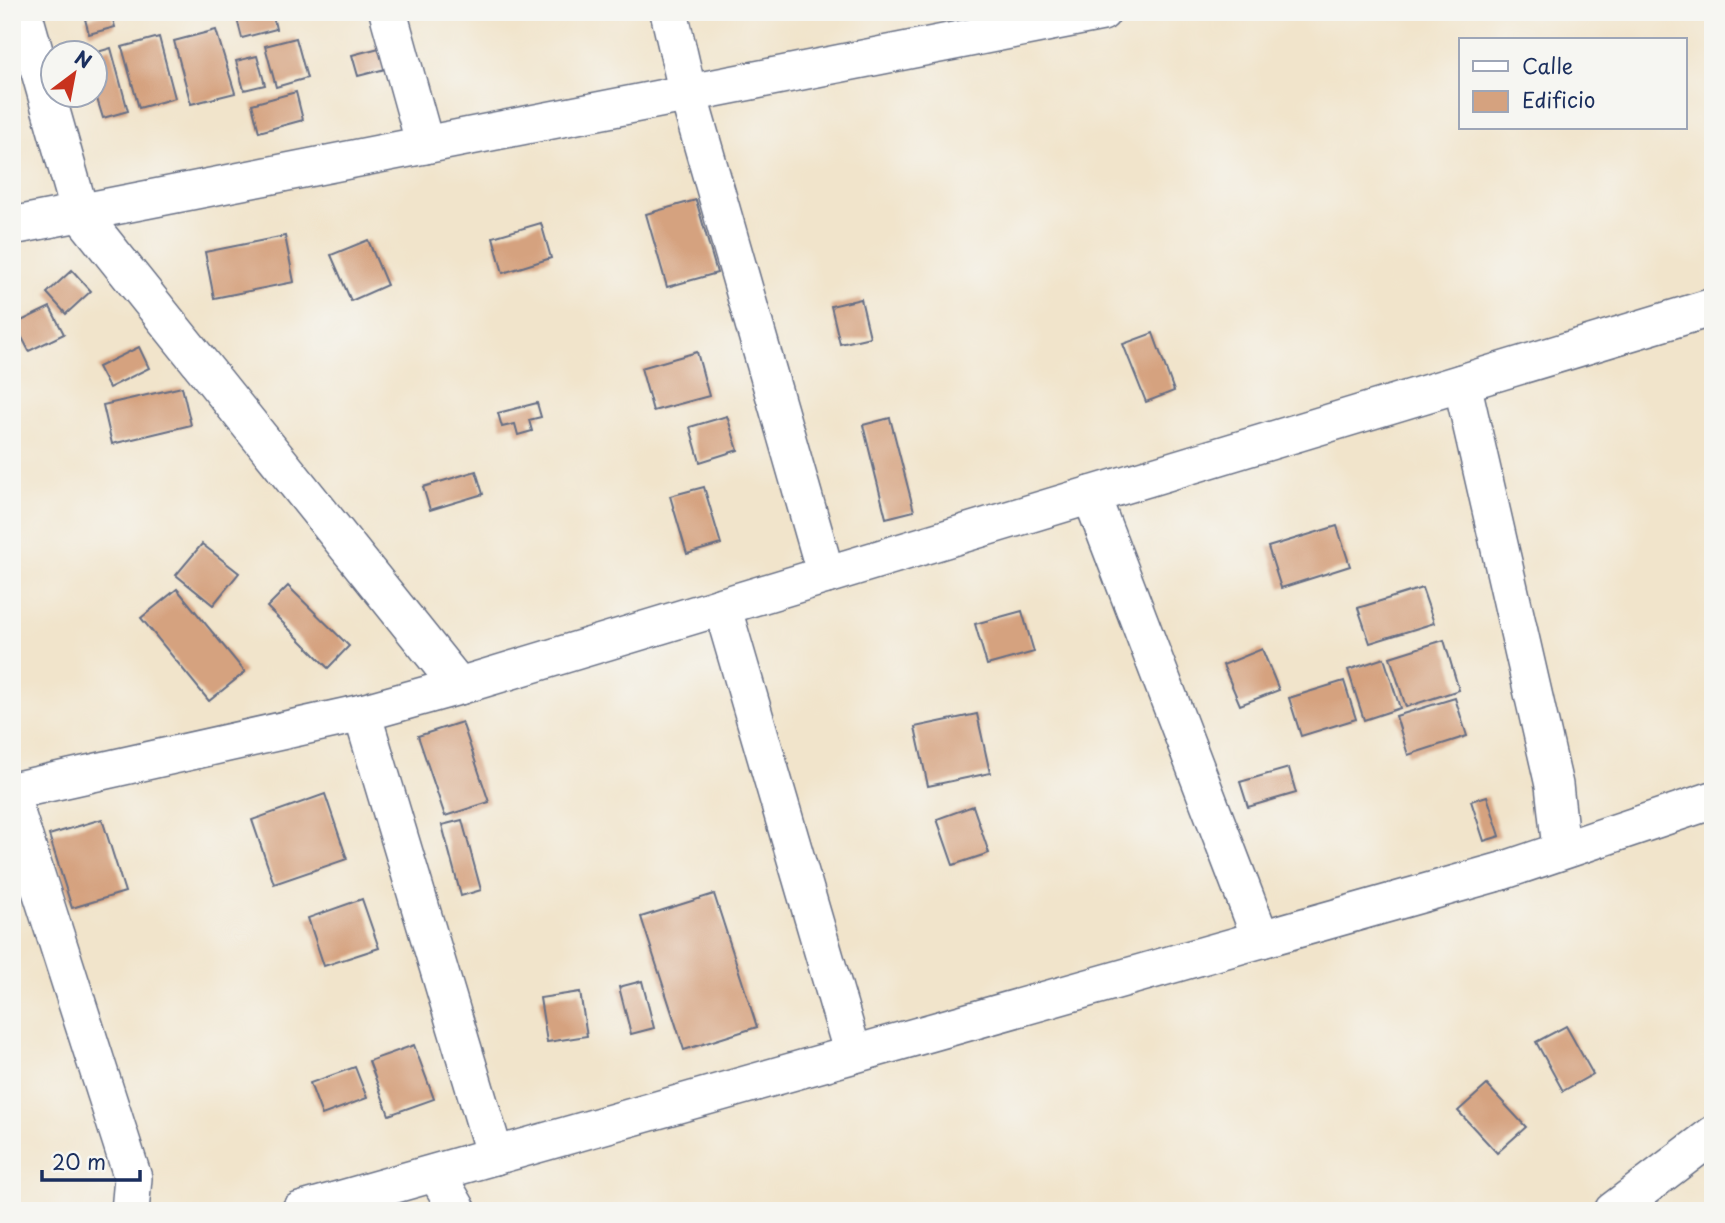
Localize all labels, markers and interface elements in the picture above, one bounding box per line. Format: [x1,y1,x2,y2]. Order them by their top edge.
north arrow [38,38,108,108]
legend [1459,38,1686,130]
text: N [70,43,97,75]
text: Calle [1522,49,1573,81]
text: Edificio [1522,83,1595,115]
scale bar [42,1139,140,1183]
text: 20 m [52,1145,106,1177]

